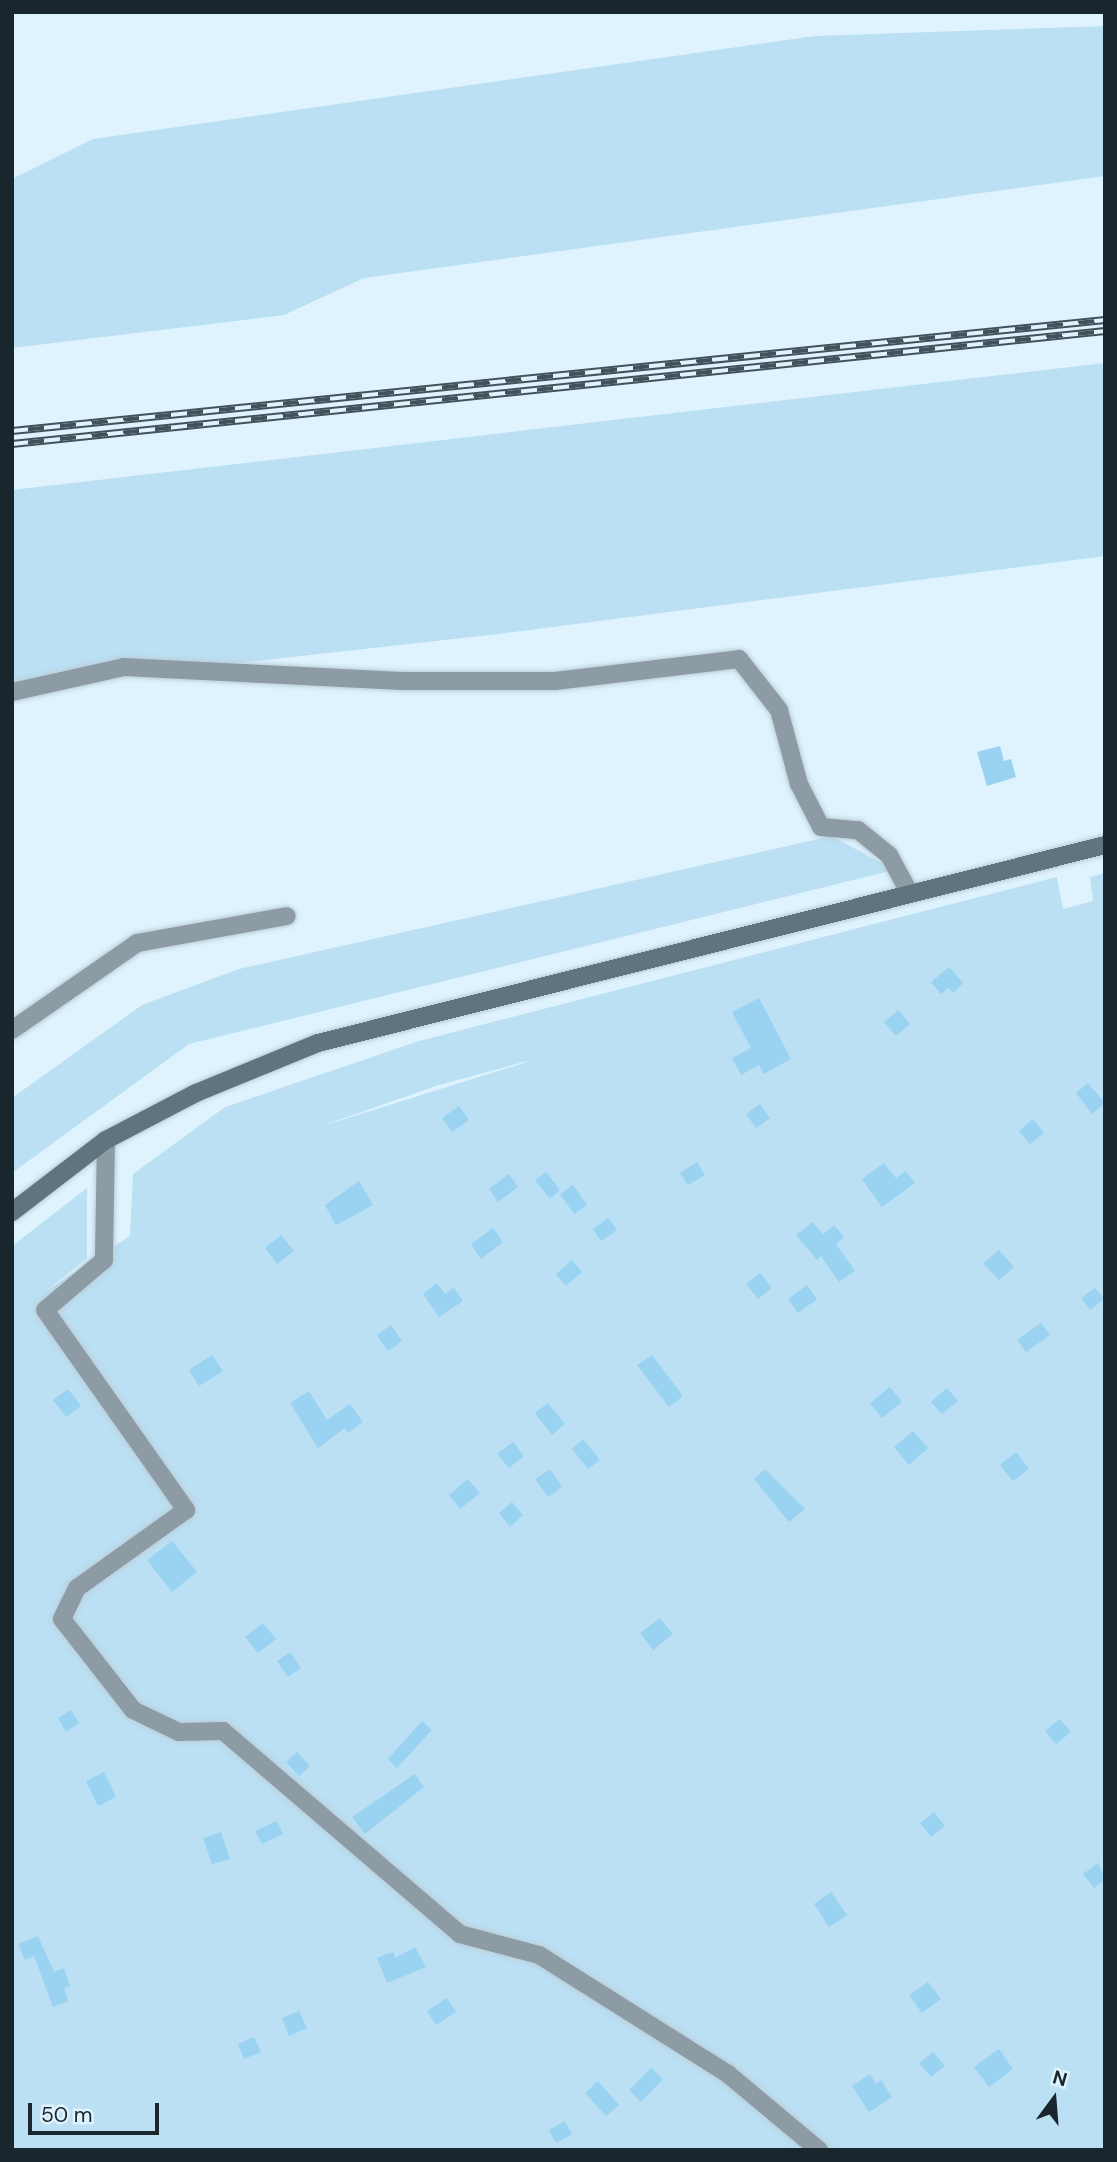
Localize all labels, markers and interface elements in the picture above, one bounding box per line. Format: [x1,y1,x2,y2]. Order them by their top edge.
north arrow [1019,2064,1089,2134]
text: N [1050,2064,1070,2092]
scale bar [32,2088,163,2132]
text: 50 m [41,2101,92,2129]

